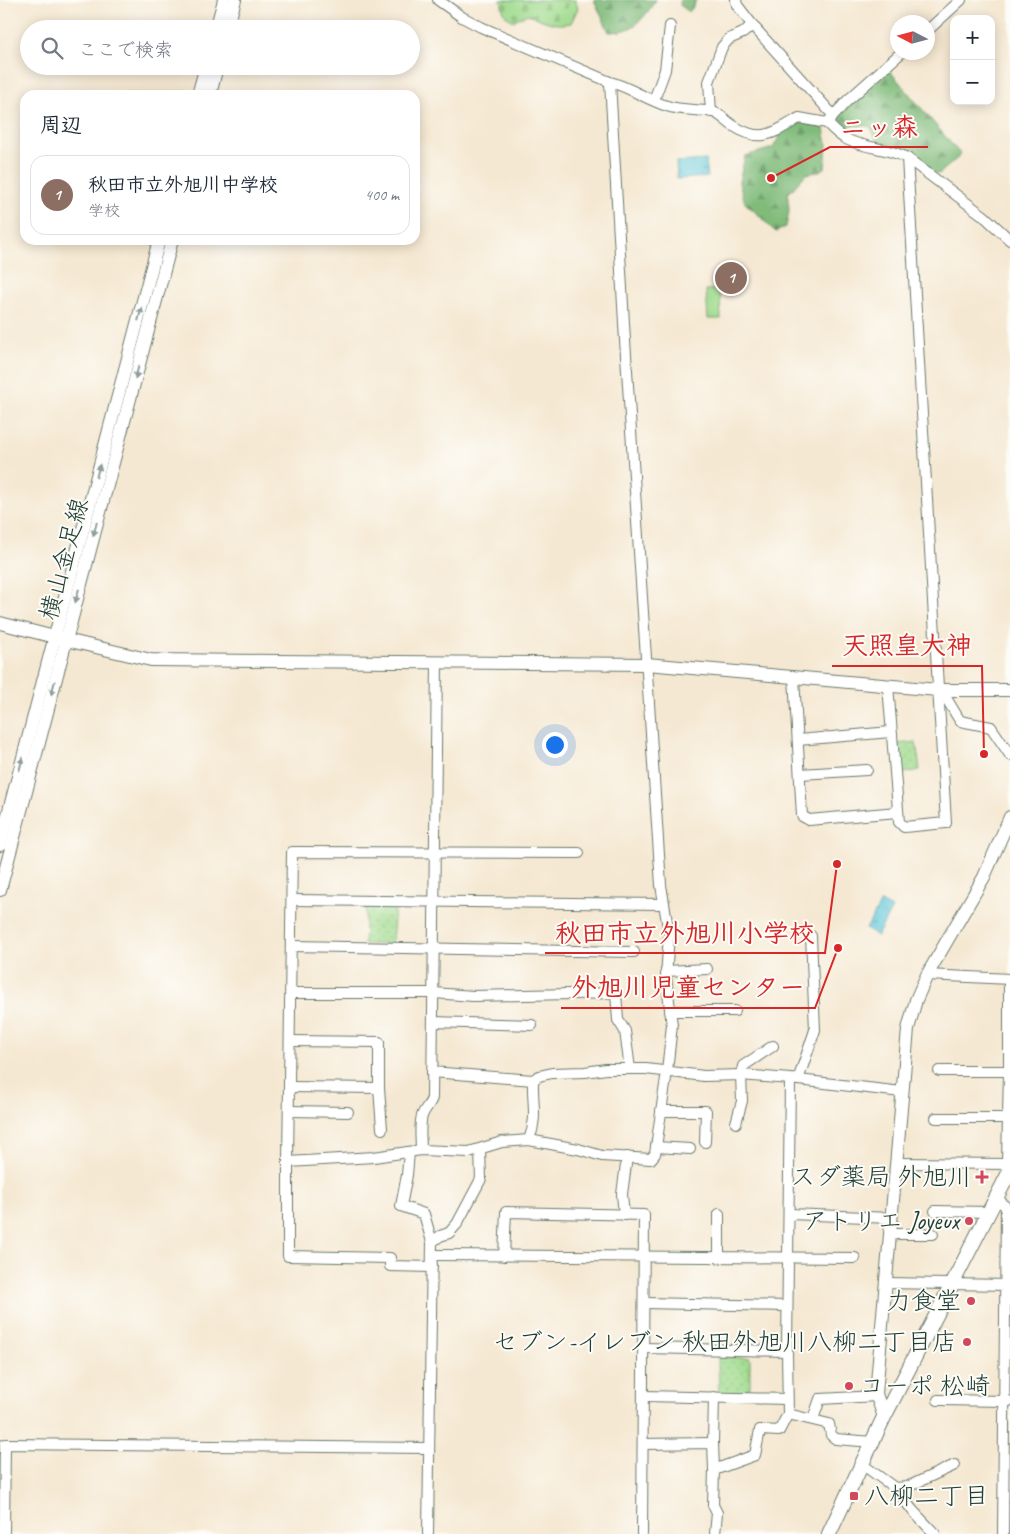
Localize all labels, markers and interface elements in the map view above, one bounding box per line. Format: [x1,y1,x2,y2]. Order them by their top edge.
north arrow [890,15,935,60]
map controls [950,15,995,105]
button: + [950,15,995,60]
search box [20,20,420,75]
icon: search [38,34,66,62]
text: ここで検索 [78,38,173,62]
button: − [950,60,995,105]
callout: ニッ森 [830,106,928,147]
text: ニッ森 [840,111,918,144]
text: 周辺 [40,112,82,138]
text: 秋田市立外旭川中学校 [88,173,278,197]
text: 1 [53,185,61,205]
text: 400 m [365,185,399,205]
text: 学校 [88,201,120,221]
pin: 1 [715,259,747,297]
one-way arrow [136,306,144,321]
one-way arrow [133,364,141,379]
one-way arrow [94,464,102,479]
street label: 横山金足線 [32,494,96,624]
one-way arrow [91,521,99,536]
one-way arrow [73,589,81,604]
callout: 天照皇大神 [832,625,982,666]
text: 天照皇大神 [842,629,972,662]
one-way arrow [49,680,57,695]
your location [542,732,568,758]
one-way arrow [17,757,25,772]
callout: 秋田市立外旭川小学校 [545,912,825,953]
text: 秋田市立外旭川小学校 [555,917,815,950]
callout: 外旭川児童センター [561,967,815,1008]
text: 外旭川児童センター [571,971,805,1004]
place label: スダ薬局 外旭川 [790,1161,972,1193]
marker: スダ薬局 外旭川 [976,1171,988,1183]
place label: アトリエ Joyeux [802,1205,961,1237]
marker: アトリエ Joyeux [963,1215,975,1227]
place label: 力食堂 [886,1285,961,1317]
marker: 力食堂 [965,1295,977,1307]
place label: セブン-イレブン 秋田外旭川八柳二丁目店 [493,1326,957,1358]
marker: セブン-イレブン 秋田外旭川八柳二丁目店 [961,1336,973,1348]
place label: コーポ 松崎 [859,1370,990,1402]
marker: コーポ 松崎 [843,1380,855,1392]
place label: 八柳二丁目 [864,1480,989,1512]
marker: 八柳二丁目 [848,1490,860,1502]

